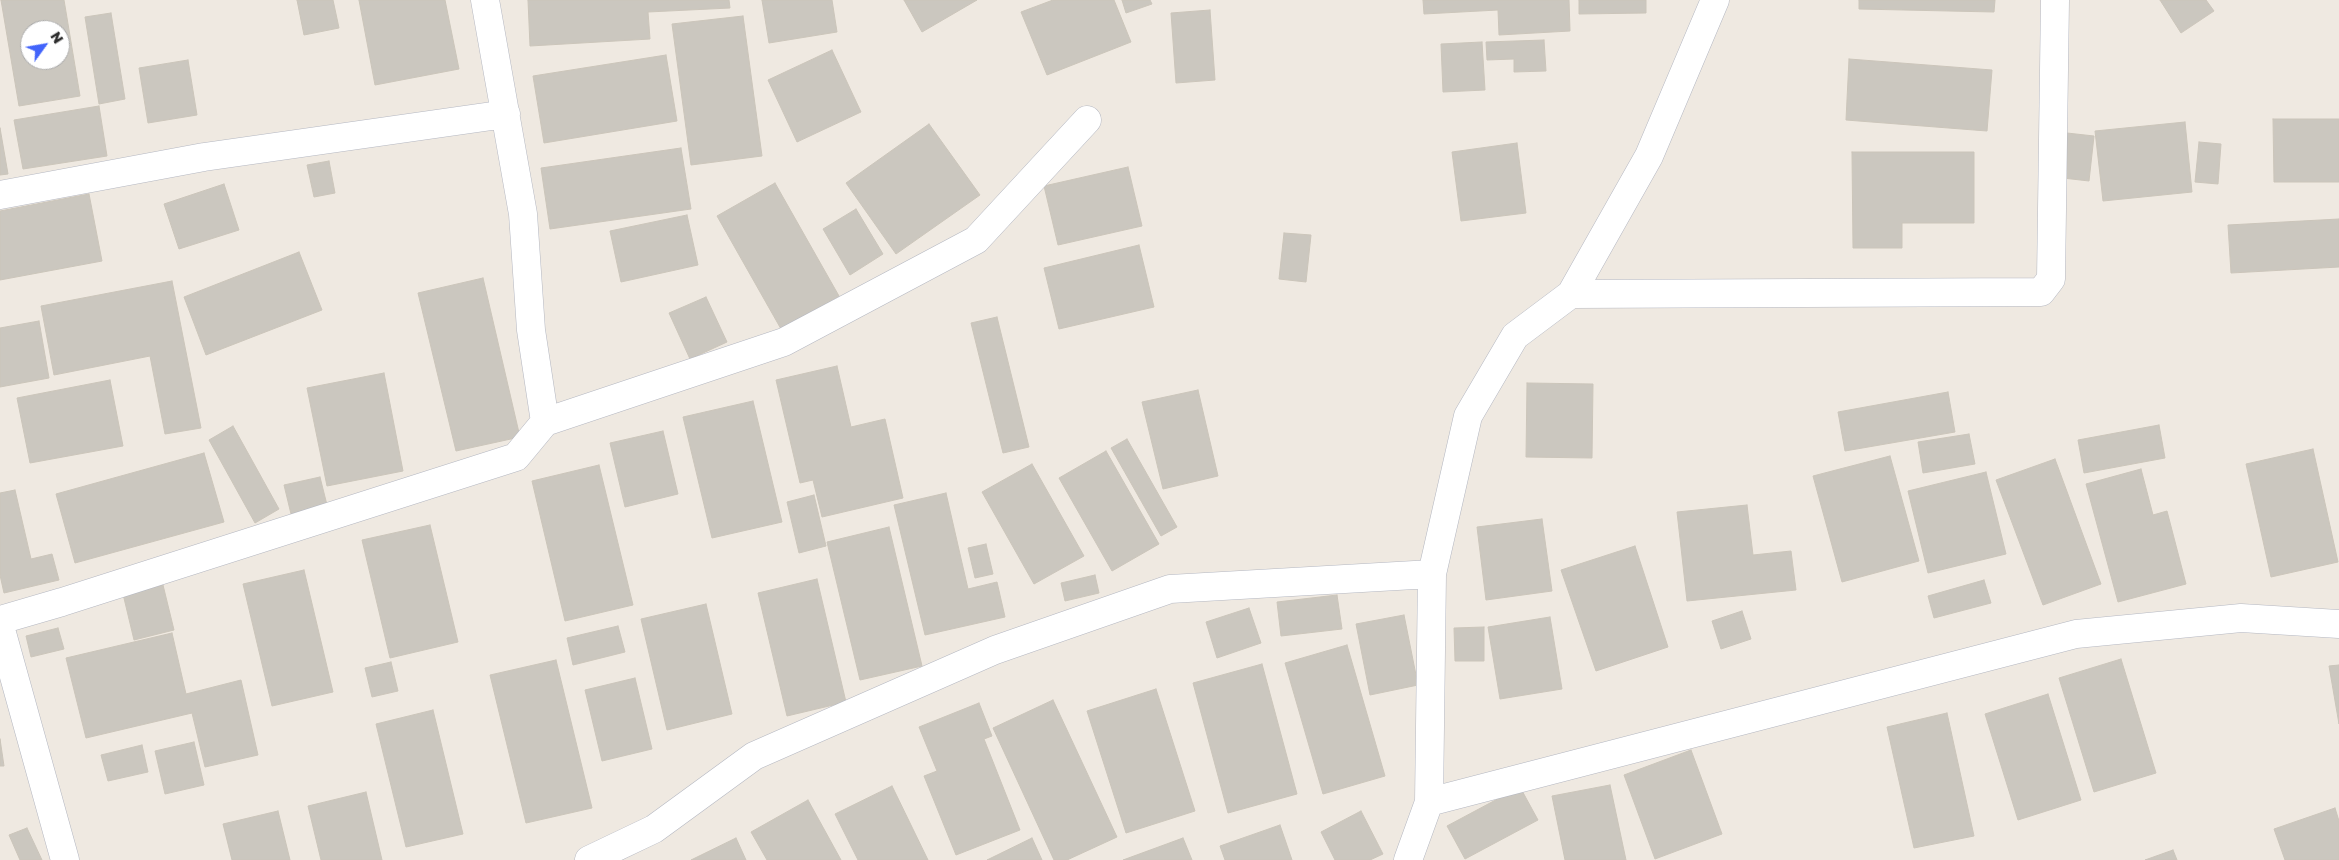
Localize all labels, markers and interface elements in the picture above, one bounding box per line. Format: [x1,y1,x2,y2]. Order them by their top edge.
north arrow [20,20,70,70]
text: N [47,28,67,46]

